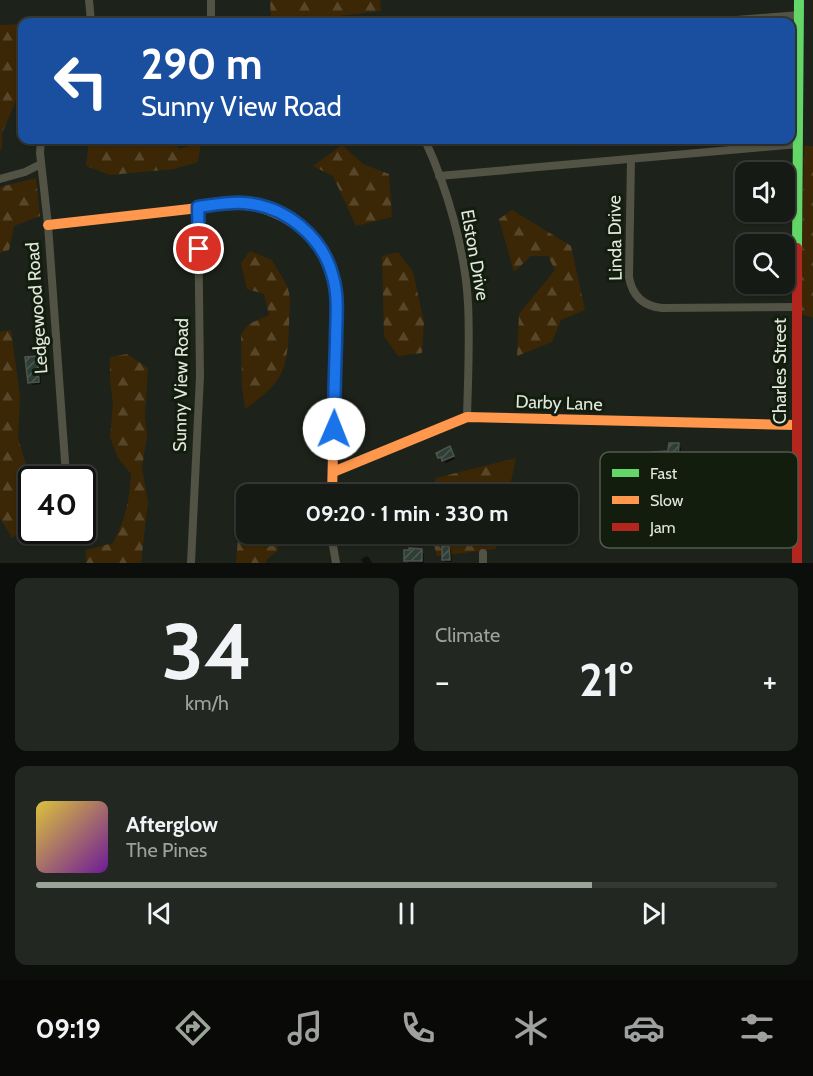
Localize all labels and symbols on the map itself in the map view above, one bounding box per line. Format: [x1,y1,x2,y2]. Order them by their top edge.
street label: Linda Drive [603,195,627,281]
street label: Elston Drive [456,208,494,302]
pin [173,223,224,274]
street label: Ledgewood Road [21,241,53,375]
street label: Sunny View Road [169,318,193,452]
street label: Charles Street [769,318,791,424]
street label: Darby Lane [515,390,603,416]
position arrow [302,397,366,461]
legend [600,452,798,548]
text: Fast [650,464,678,483]
speed limit sign: 40 [18,466,96,544]
text: Slow [650,491,684,510]
text: Jam [649,518,676,537]

